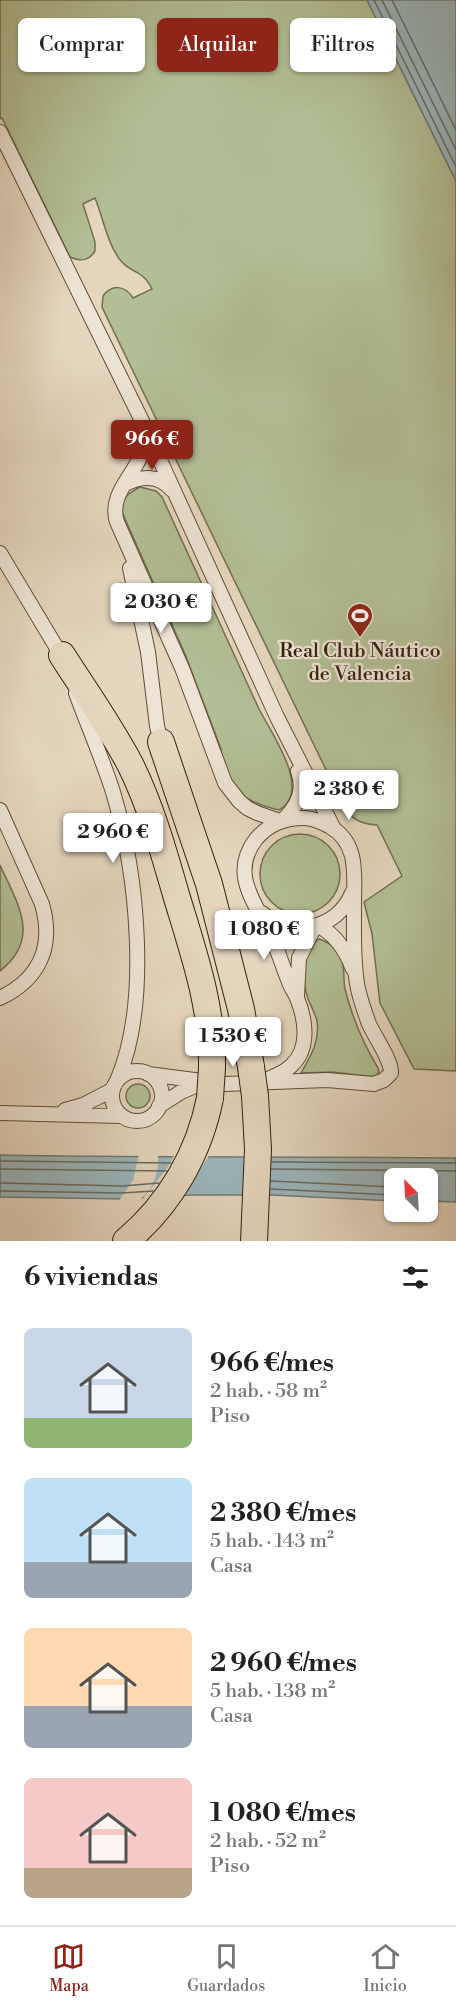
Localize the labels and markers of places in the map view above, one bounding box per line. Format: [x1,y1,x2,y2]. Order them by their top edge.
pin: 966 € [110,420,194,471]
pin: 2 030 € [106,583,216,634]
sports icon: Real Club Náutico de Valencia [345,601,375,639]
place label: Real Club Náutico de Valencia [279,639,441,687]
pin: 2 380 € [294,770,404,821]
pin: 2 960 € [58,813,168,864]
pin: 1 080 € [209,910,319,961]
pin: 1 530 € [178,1017,288,1068]

